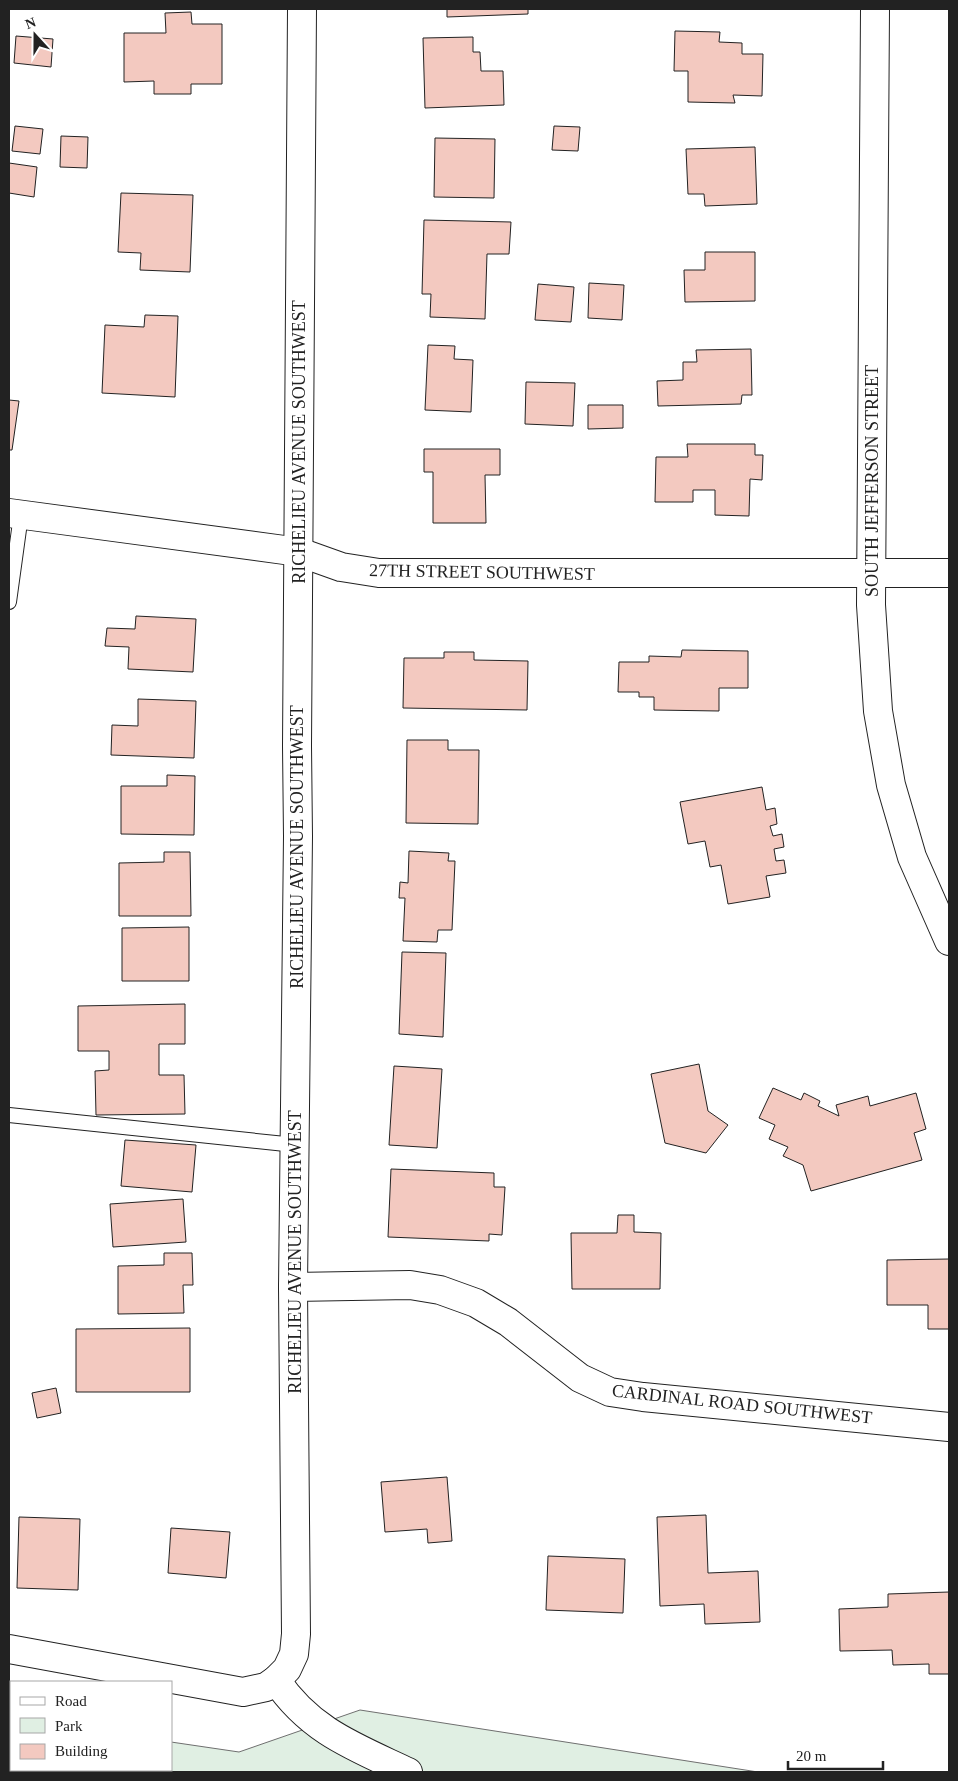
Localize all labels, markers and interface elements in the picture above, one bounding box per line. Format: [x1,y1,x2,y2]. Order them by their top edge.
north arrow [10,10,60,60]
text: N [23,15,38,32]
street label: RICHELIEU AVENUE SOUTHWEST [289,300,309,584]
street label: SOUTH JEFFERSON STREET [862,365,882,597]
street label: 27TH STREET SOUTHWEST [369,560,595,584]
street label: RICHELIEU AVENUE SOUTHWEST [287,705,307,989]
street label: RICHELIEU AVENUE SOUTHWEST [285,1110,305,1394]
street label: CARDINAL ROAD SOUTHWEST [611,1380,873,1428]
legend [10,1681,172,1771]
text: Road [55,1693,87,1709]
text: Park [55,1718,83,1734]
scale bar [788,1738,883,1770]
text: Building [55,1743,108,1759]
text: 20 m [796,1748,827,1764]

